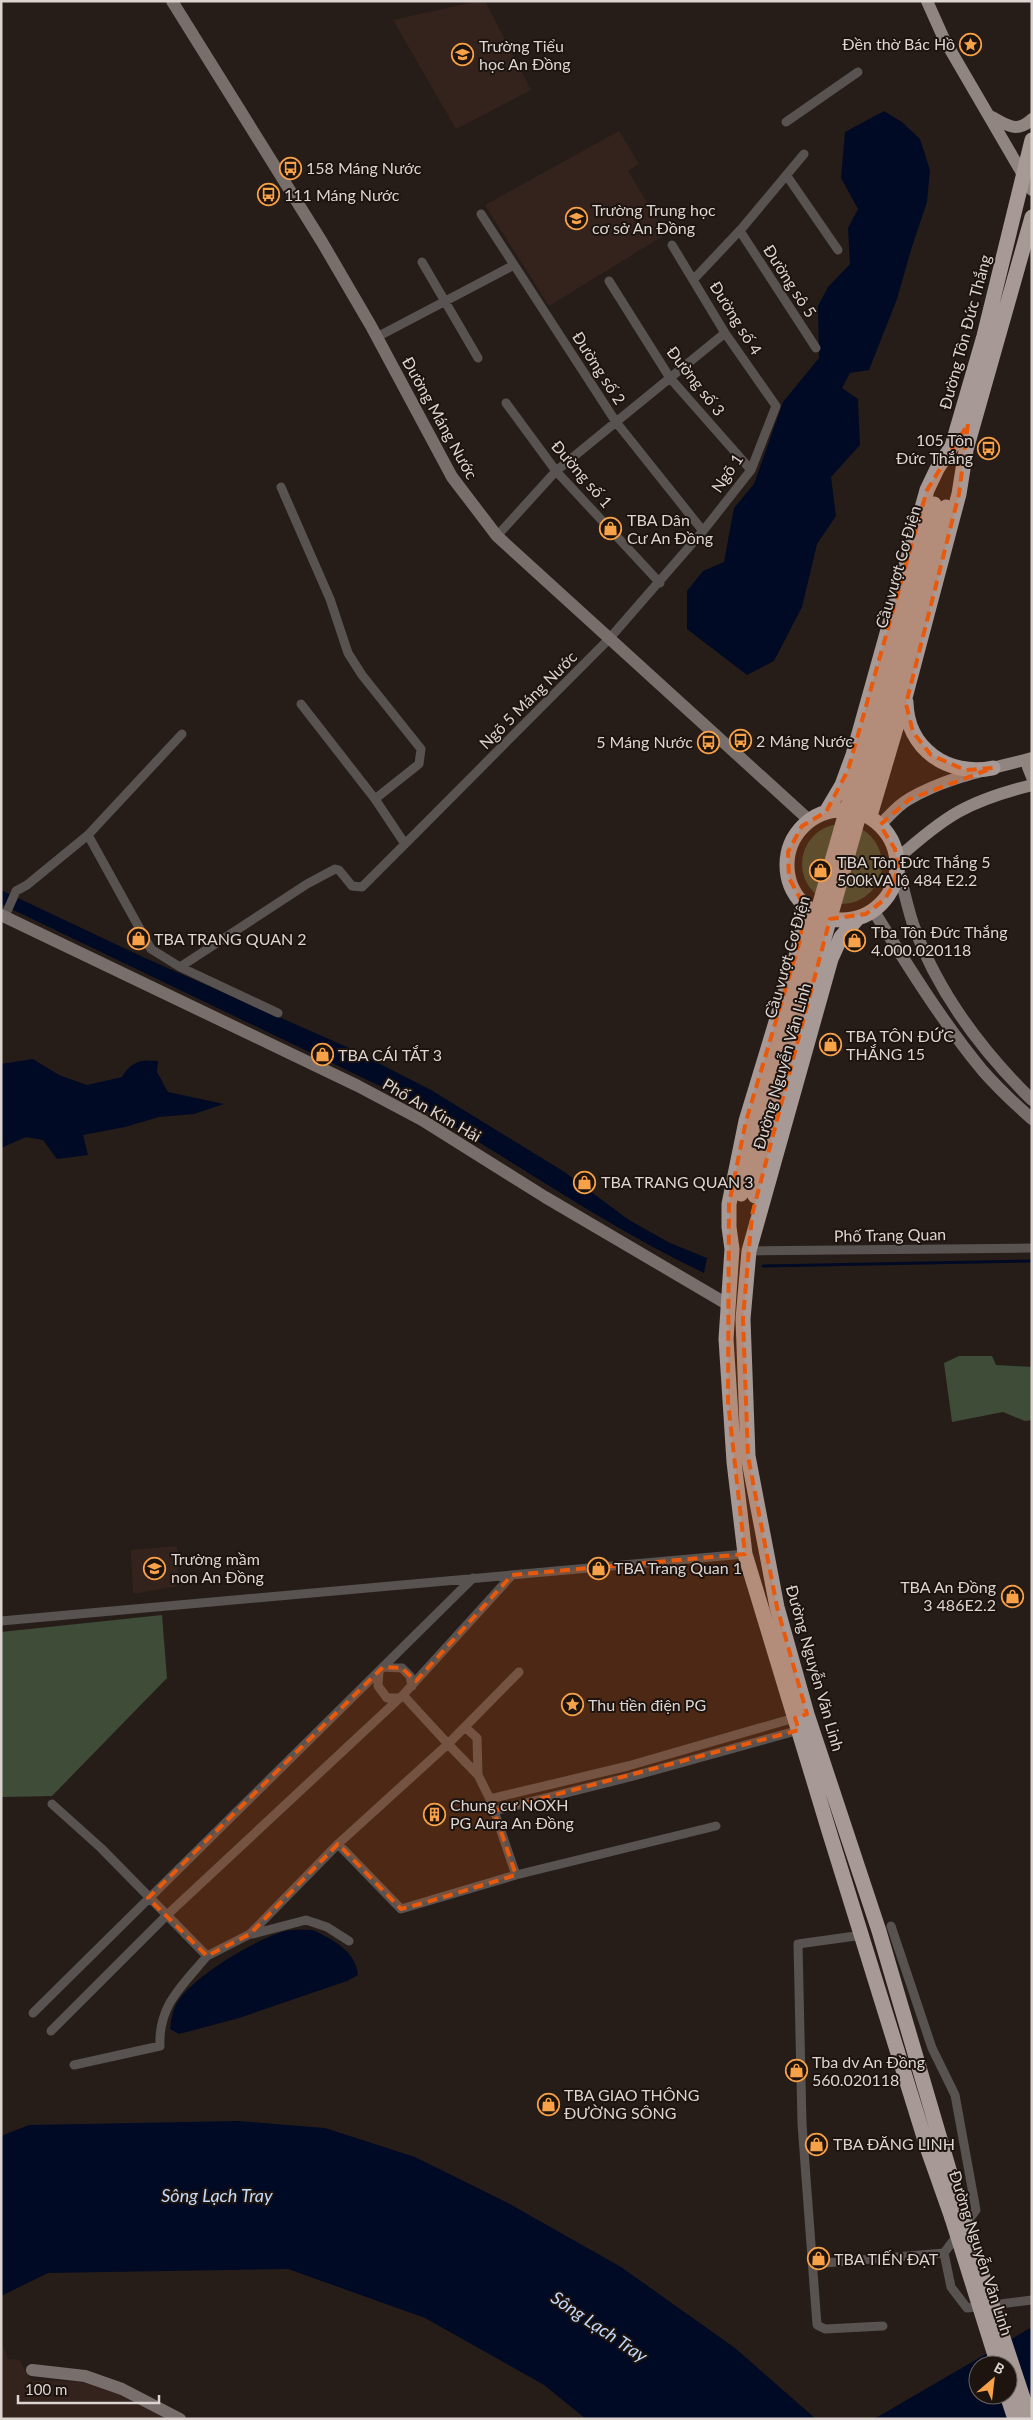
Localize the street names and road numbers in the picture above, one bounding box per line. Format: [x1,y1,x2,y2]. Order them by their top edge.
street label: Đường sô 5 [760,241,821,321]
street label: Đường Tôn Đức Thắng [935,252,994,411]
street label: Đường số 4 [706,278,766,358]
street label: Đường số 2 [569,328,630,408]
street label: Đường số 3 [663,342,729,419]
street label: Đường Máng Nước [399,353,482,483]
street label: Đường số 1 [548,436,617,511]
street label: Ngõ 1 [707,450,746,496]
street label: Cầu vượt Cơ Điện [871,503,924,630]
street label: Ngõ 5 Máng Nước [475,647,581,752]
street label: Cầu vượt Cơ Điện [760,893,813,1020]
street label: Đường Nguyễn Văn Linh [749,980,814,1151]
street label: Phố An Kim Hải [380,1074,485,1145]
street label: Phố Trang Quan [834,1224,946,1245]
street label: Đường Nguyễn Văn Linh [783,1582,848,1753]
street label: Đường Nguyễn Văn Linh [946,2168,1017,2338]

